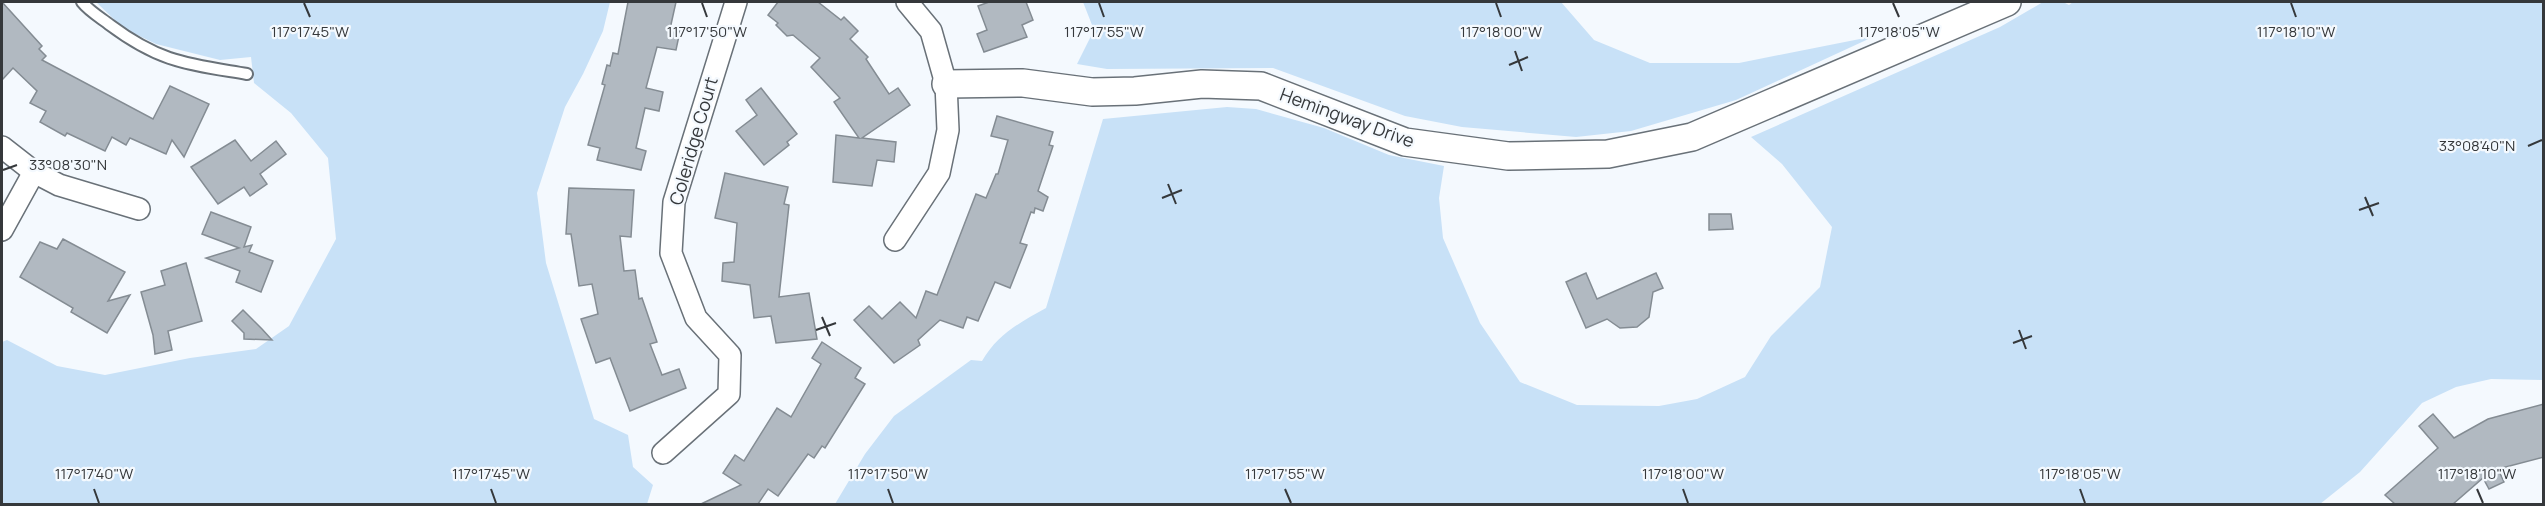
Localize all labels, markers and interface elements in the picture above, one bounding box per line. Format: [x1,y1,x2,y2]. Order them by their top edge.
text: 117°17'45"W [271,21,349,42]
text: 117°17'50"W [667,21,747,42]
text: 117°17'55"W [1064,21,1144,42]
text: 117°18'00"W [1460,21,1542,42]
text: 117°18'05"W [1858,21,1940,42]
text: 117°18'10"W [2257,21,2335,42]
street label: Coleridge Court [663,74,723,208]
street label: Hemingway Drive [1277,82,1418,153]
text: 33°08'40"N [2439,135,2515,156]
text: 33°08'30"N [29,154,107,175]
text: 117°17'40"W [55,463,133,484]
text: 117°17'45"W [452,463,530,484]
text: 117°17'50"W [848,463,928,484]
text: 117°17'55"W [1245,463,1325,484]
text: 117°18'00"W [1642,463,1724,484]
text: 117°18'05"W [2039,463,2121,484]
text: 117°18'10"W [2438,463,2516,484]

